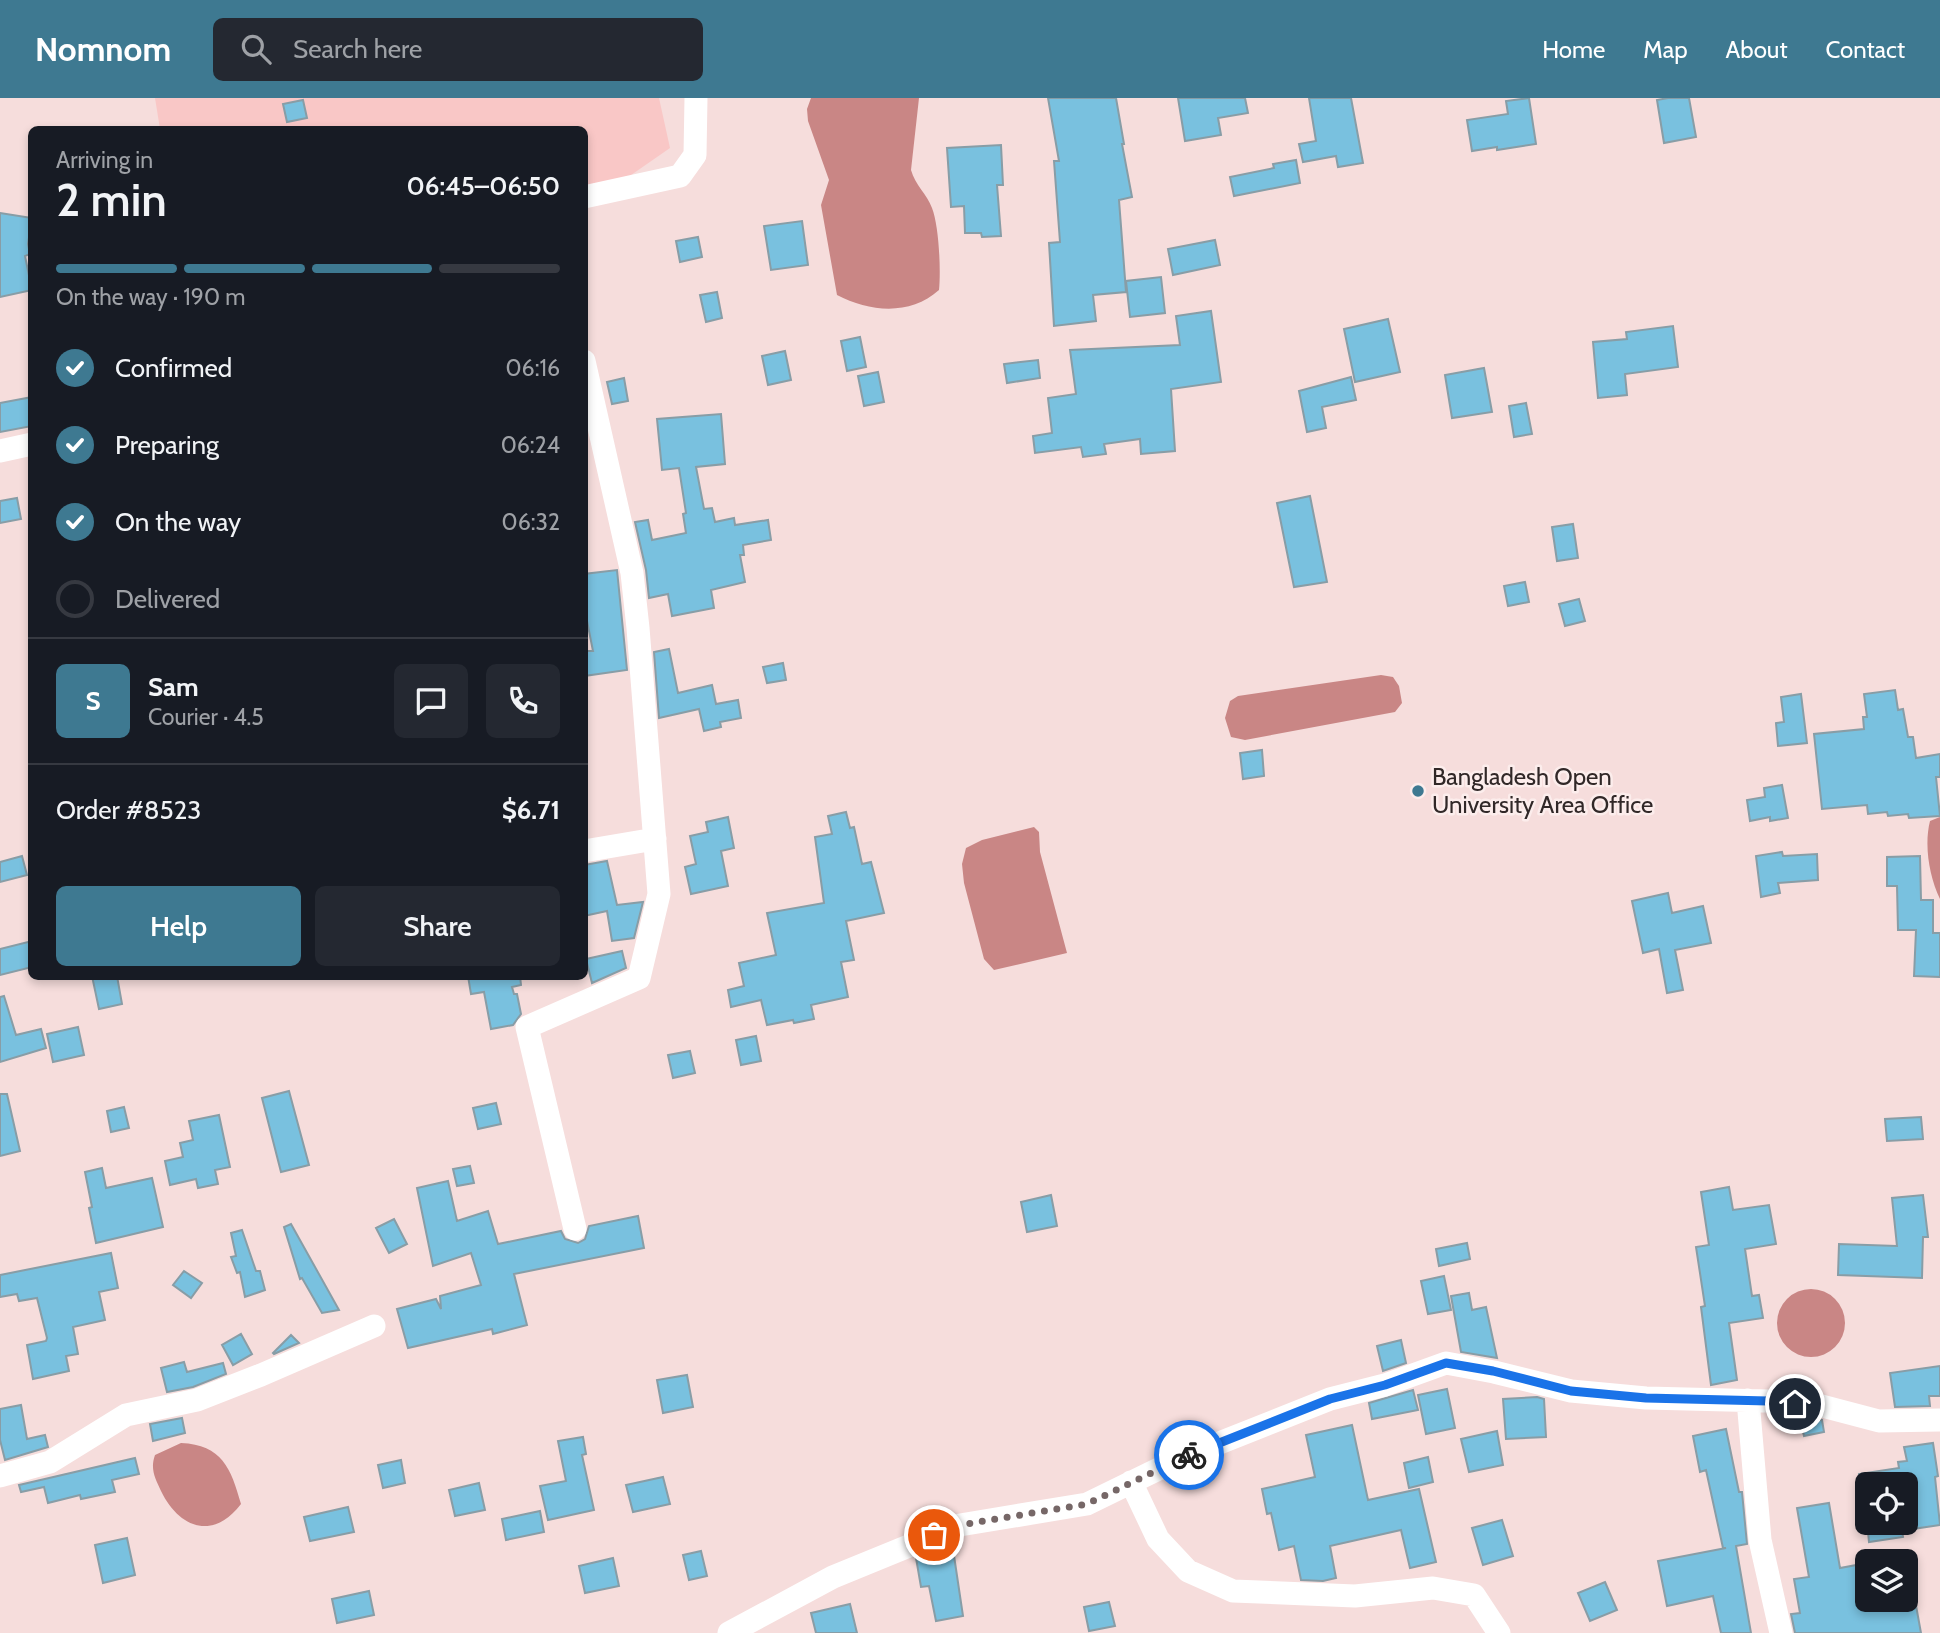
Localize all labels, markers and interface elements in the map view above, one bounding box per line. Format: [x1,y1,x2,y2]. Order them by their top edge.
search box [213,18,703,81]
text: Nomnom [35,29,171,69]
icon: search [237,30,275,68]
text: Search here [293,33,422,65]
text: Home [1542,35,1605,64]
text: Map [1643,35,1688,64]
text: About [1726,35,1788,64]
text: Contact [1826,35,1905,64]
text: Arriving in [56,146,153,174]
text: 06:45–06:50 [407,170,560,202]
text: 2 min [56,172,167,228]
text: On the way · 190 m [56,283,245,311]
icon: check [56,349,94,387]
text: Confirmed [115,352,232,384]
text: 06:16 [506,354,560,382]
icon: check [56,426,94,464]
text: Preparing [115,429,219,461]
text: 06:24 [501,431,560,459]
icon: check [56,503,94,541]
text: On the way [115,506,241,538]
text: 06:32 [502,508,560,536]
text: Delivered [115,583,220,615]
button: chat [394,664,468,738]
button: phone [486,664,560,738]
text: Sam [148,671,199,703]
text: S [85,685,101,717]
text: Courier · 4.5 [148,703,264,731]
place label: Bangladesh Open University Area Office [1432,762,1653,819]
marker: Bangladesh Open University Area Office [1410,783,1426,799]
text: Order #8523 [56,794,201,826]
text: $6.71 [502,794,560,826]
button: Help [56,886,301,966]
button: Share [315,886,560,966]
pin [1765,1374,1825,1434]
icon: home [1776,1385,1814,1423]
courier [1154,1420,1224,1490]
icon: bike [1170,1436,1208,1474]
map controls [1855,1472,1918,1612]
button: locate [1855,1472,1918,1535]
pin [904,1505,964,1565]
icon: bag [915,1516,953,1554]
button: layers [1855,1549,1918,1612]

